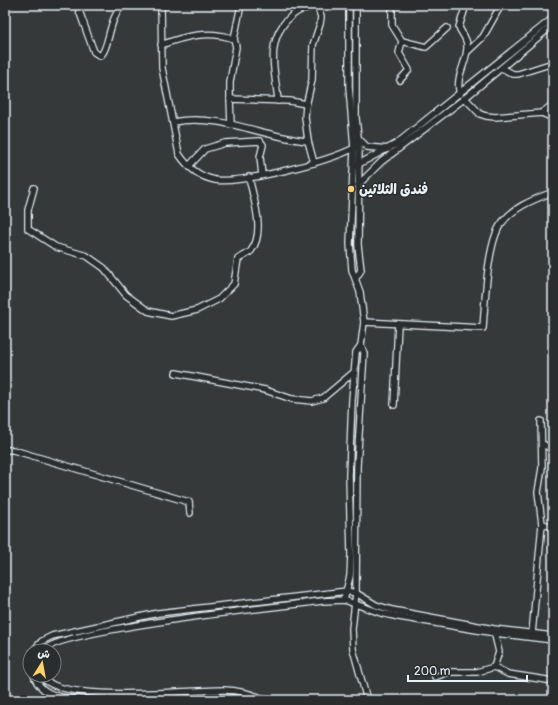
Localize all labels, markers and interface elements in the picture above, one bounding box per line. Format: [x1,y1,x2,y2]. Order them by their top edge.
place label: فندق الثلاثين [359,181,428,198]
marker: فندق الثلاثين [346,184,356,194]
north arrow [22,643,62,683]
text: ش [37,646,51,661]
scale bar [408,657,527,683]
text: 200 m [414,664,451,679]

